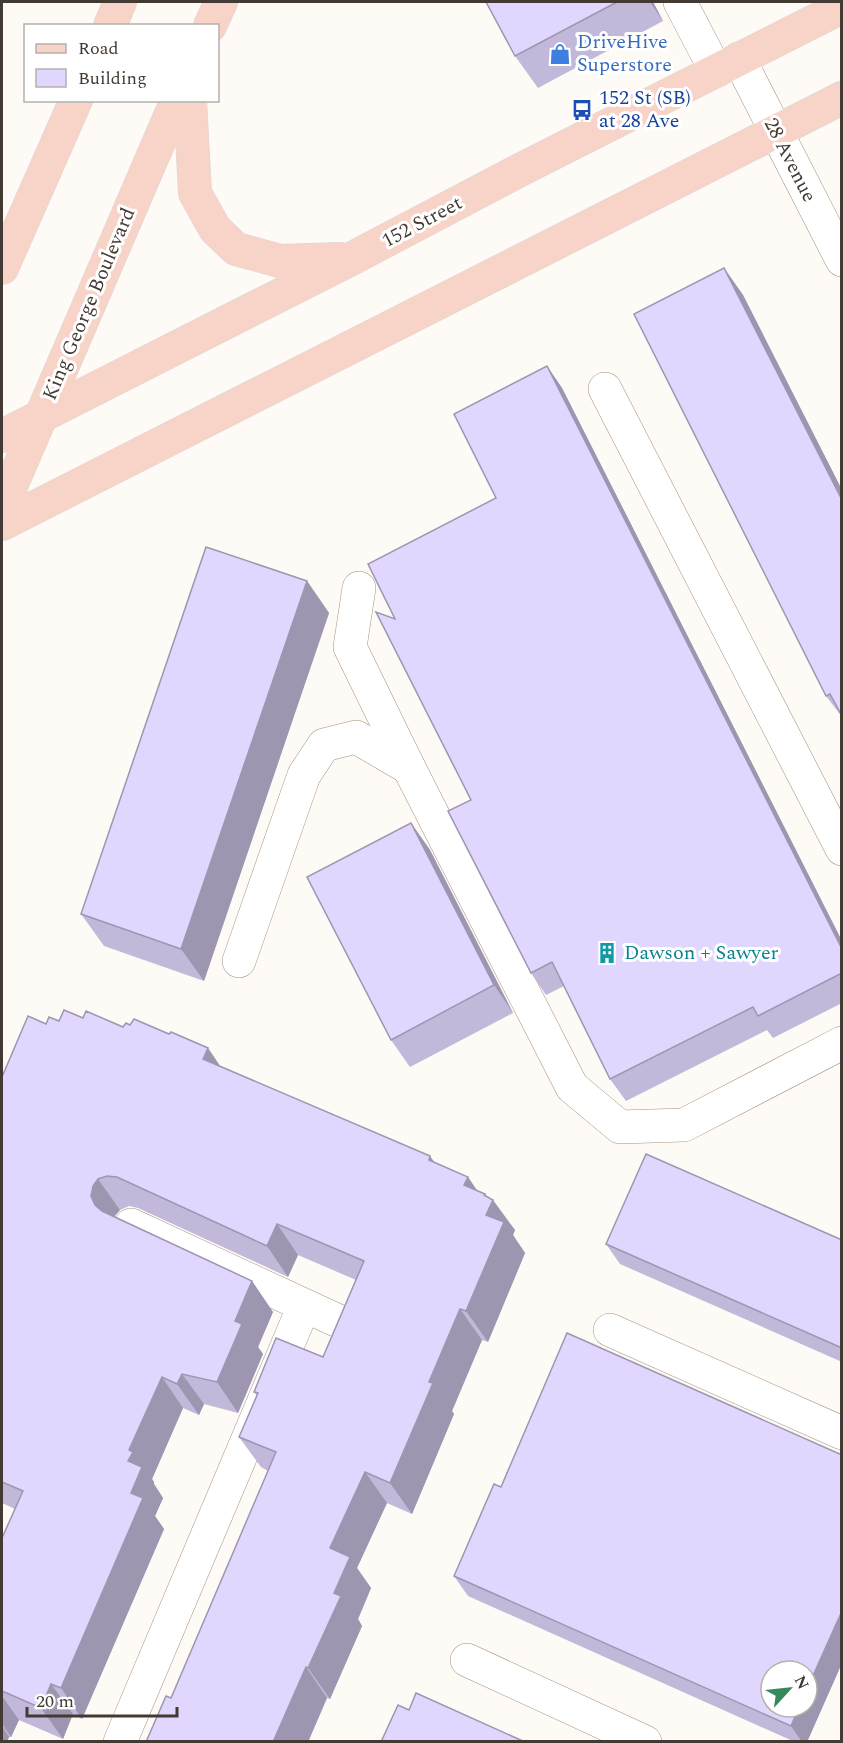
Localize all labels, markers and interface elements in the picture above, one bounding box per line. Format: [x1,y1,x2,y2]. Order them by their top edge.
legend [24,24,219,102]
place label: DriveHive Superstore [577,27,672,80]
text: Road [78,35,119,62]
shop icon: DriveHive Superstore [548,42,572,66]
text: Building [78,65,147,92]
place label: 152 St (SB) at 28 Ave [599,83,691,136]
bus stop icon: 152 St (SB) at 28 Ave [570,98,594,122]
street label: 28 Avenue [756,113,824,207]
street label: 152 Street [376,188,468,256]
street label: King George Boulevard [35,203,143,405]
place label: Dawson + Sawyer [624,938,779,968]
building icon: Dawson + Sawyer [595,941,619,965]
north arrow [759,1659,819,1719]
text: N [788,1671,815,1694]
scale bar [27,1680,177,1718]
text: 20 m [36,1688,74,1715]

